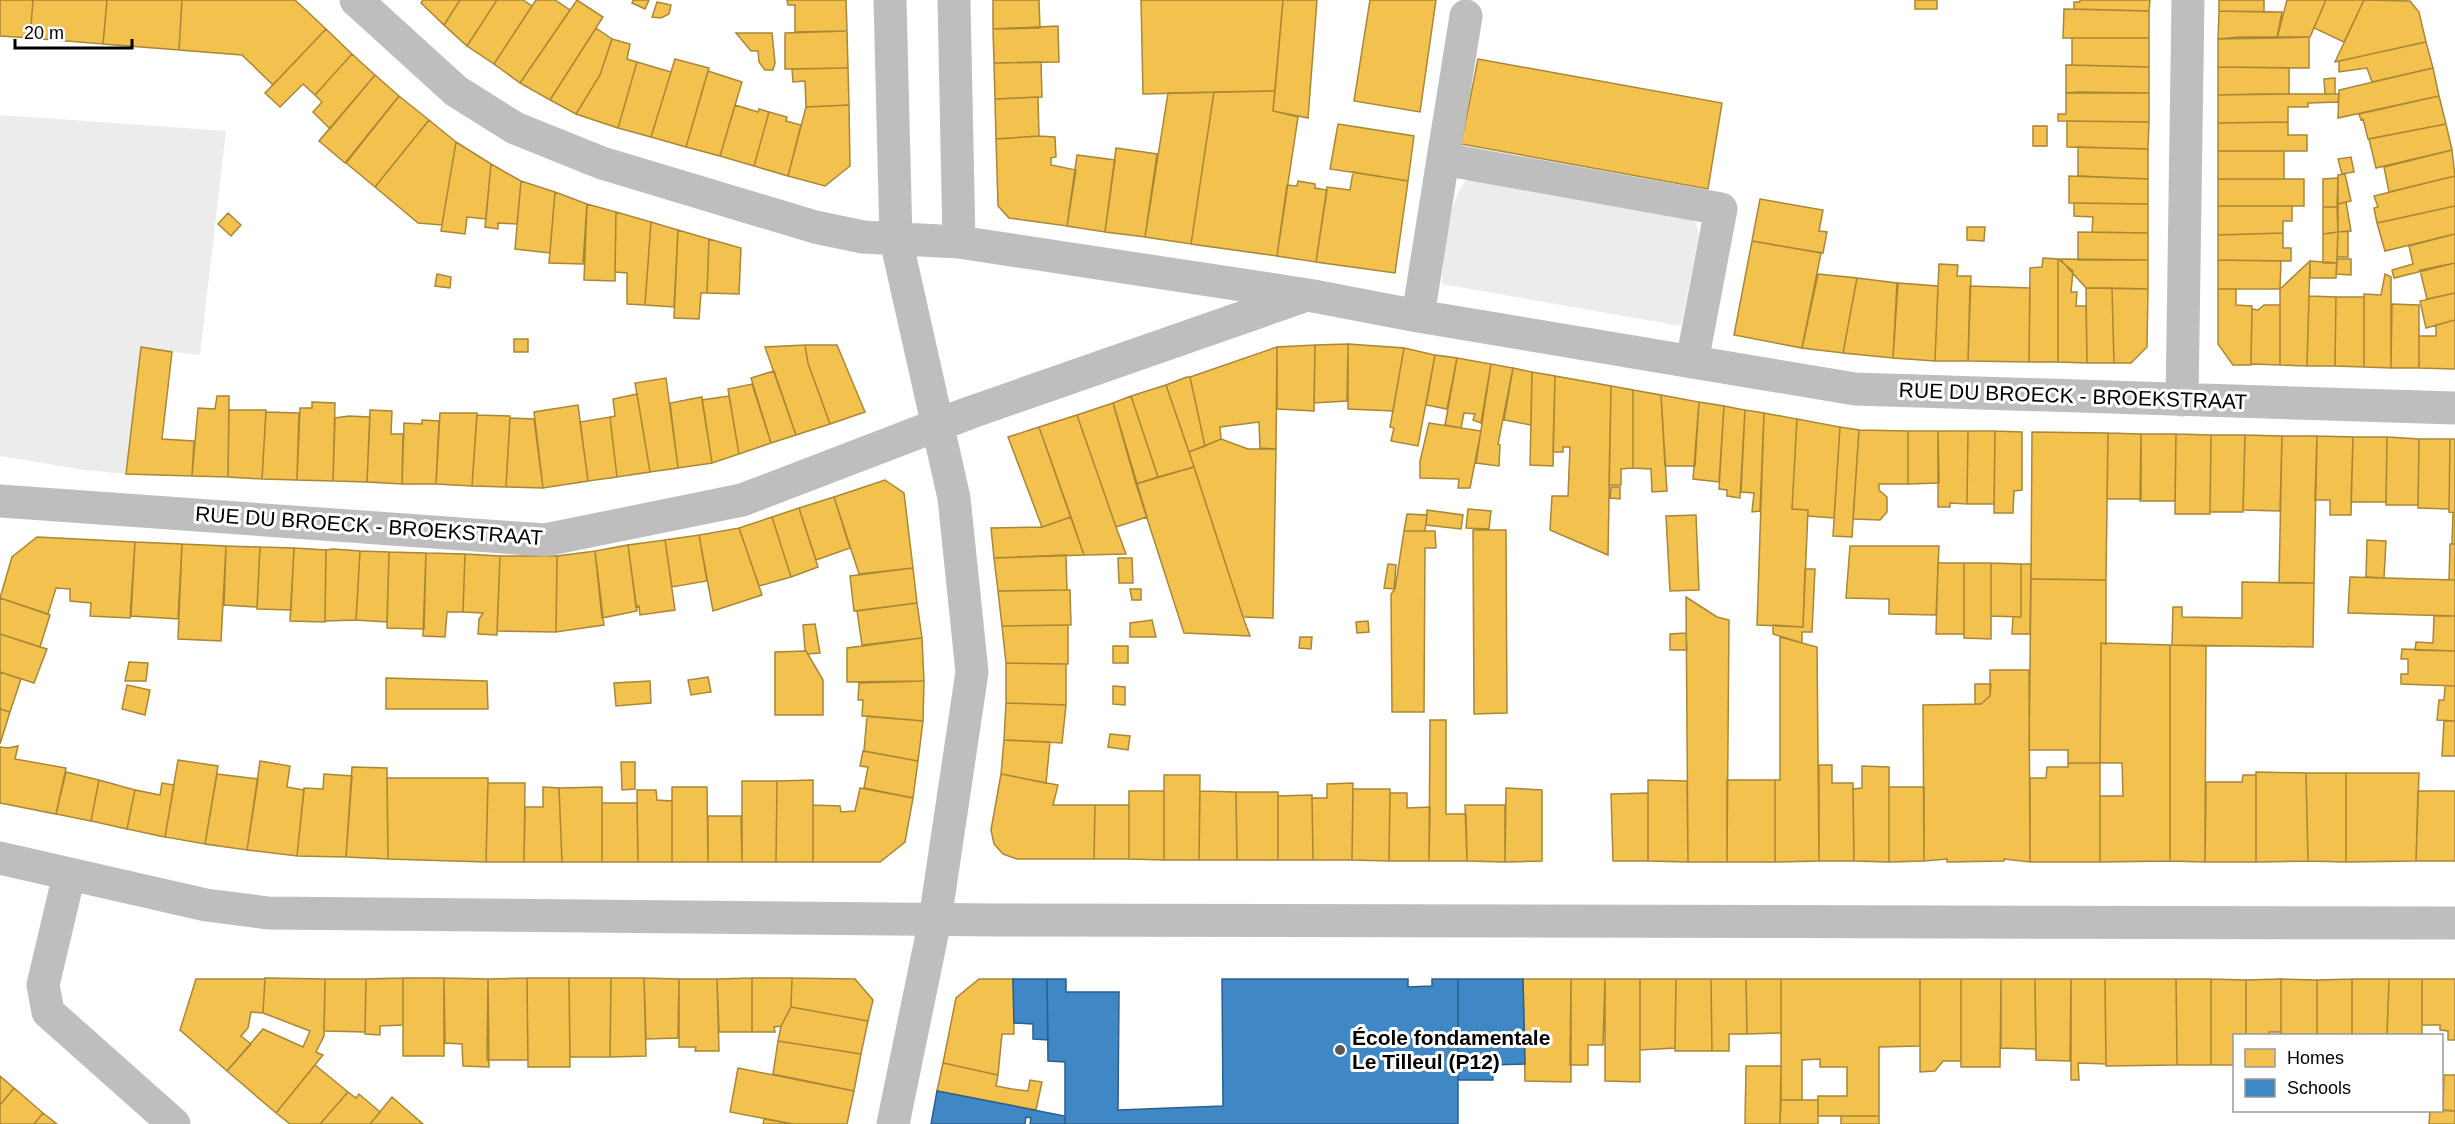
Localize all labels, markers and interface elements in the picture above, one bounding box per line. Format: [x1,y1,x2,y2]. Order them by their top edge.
scale bar [15,12,132,50]
text: 20 m [24,23,64,43]
street label: RUE DU BROECK - BROEKSTRAAT [1898,378,2248,413]
street label: RUE DU BROECK - BROEKSTRAAT [194,502,544,549]
place label: École fondamentale Le Tilleul (P12) [1352,1026,1550,1073]
legend [2233,1034,2443,1112]
marker: École fondamentale Le Tilleul (P12) [1333,1043,1347,1057]
text: Homes [2287,1048,2344,1068]
text: Schools [2287,1078,2351,1098]

